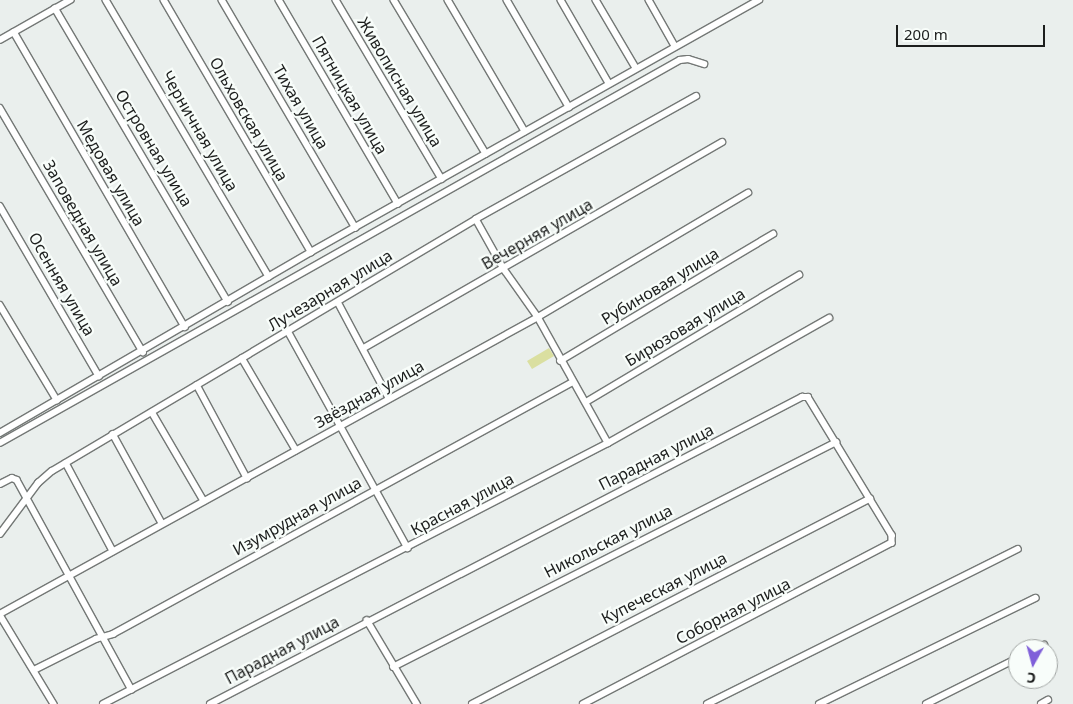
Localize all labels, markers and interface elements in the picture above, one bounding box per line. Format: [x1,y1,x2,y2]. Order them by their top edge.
street label: Живописная улица [354,14,446,150]
scale bar [898,15,1047,47]
text: 200 m [904,24,948,44]
street label: Пятницкая улица [308,32,392,158]
street label: Ольховская улица [206,54,292,184]
street label: Тихая улица [269,62,333,152]
street label: Черничная улица [158,67,242,195]
street label: Островная улица [111,86,197,210]
street label: Медовая улица [73,117,149,229]
street label: Заповедная улица [39,157,127,289]
street label: Вечерняя улица [478,194,596,274]
street label: Осенняя улица [25,229,99,339]
street label: Рубиновая улица [598,243,722,329]
street label: Лучезарная улица [264,245,396,335]
street label: Бирюзовая улица [622,284,748,370]
street label: Звёздная улица [311,356,427,432]
street label: Парадная улица [595,420,717,494]
street label: Красная улица [407,469,517,539]
street label: Изумрудная улица [229,473,365,559]
street label: Никольская улица [541,500,675,582]
street label: Купеческая улица [598,548,730,628]
street label: Соборная улица [673,574,793,648]
street label: Парадная улица [222,612,342,688]
north arrow [1008,639,1058,689]
text: С [1026,668,1037,688]

